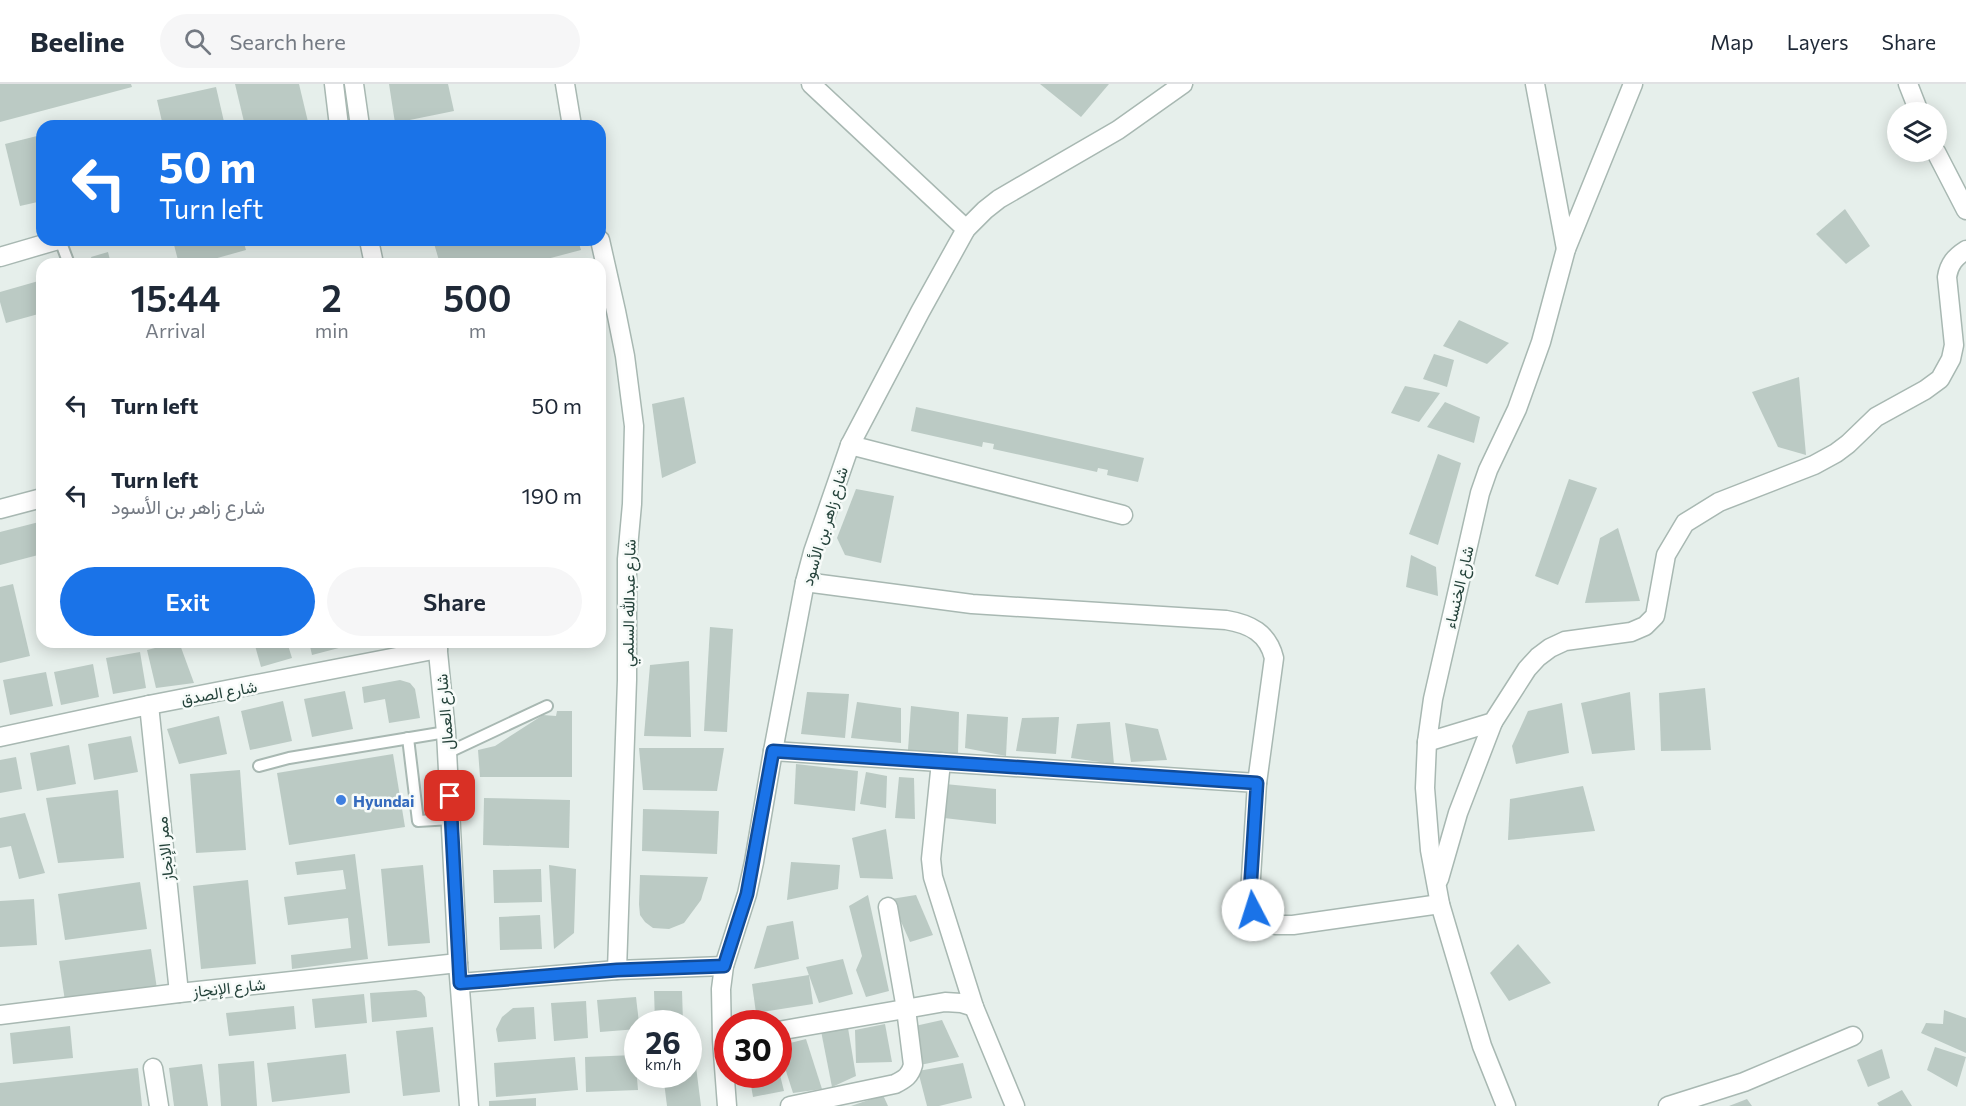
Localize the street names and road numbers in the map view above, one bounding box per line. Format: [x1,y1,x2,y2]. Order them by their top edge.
street label: شارع زاهر بن الأسود [797,464,854,589]
street label: شارع عبدالله السلمي [617,539,644,667]
street label: شارع الخنساء [1439,544,1480,631]
street label: شارع العمال [431,673,460,751]
street label: شارع الصدق [179,676,259,711]
street label: ممر الإنجاز [151,816,179,883]
street label: شارع الإنجاز [191,974,267,1003]

